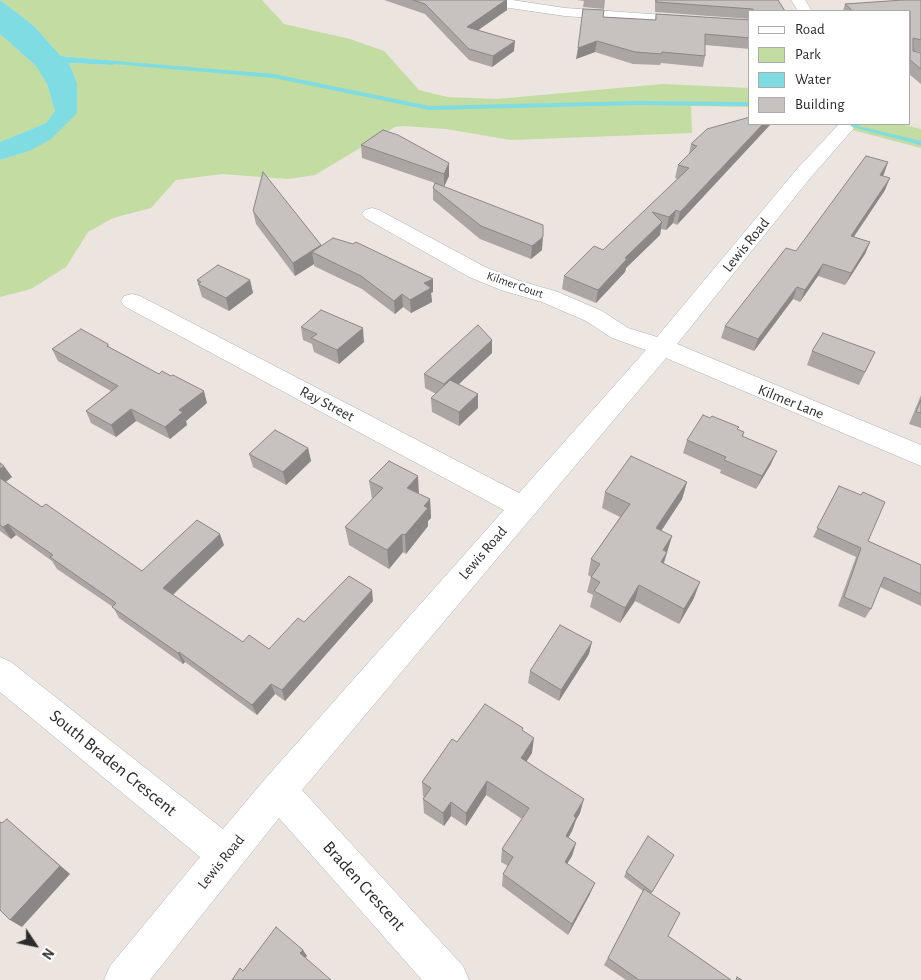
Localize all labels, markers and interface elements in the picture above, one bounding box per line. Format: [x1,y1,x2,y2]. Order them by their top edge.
legend [748,10,911,125]
text: Road [795,22,825,37]
text: Park [795,47,821,62]
text: Water [795,72,831,87]
text: Building [795,97,845,112]
street label: Lewis Road [719,214,773,276]
street label: Kilmer Court [485,269,545,301]
street label: Kilmer Lane [755,381,827,423]
street label: Ray Street [297,382,357,426]
street label: Lewis Road [455,523,511,583]
street label: South Braden Crescent [45,705,181,821]
street label: Lewis Road [194,831,248,893]
street label: Braden Crescent [318,837,410,935]
north arrow [10,920,60,970]
text: N [39,945,56,961]

